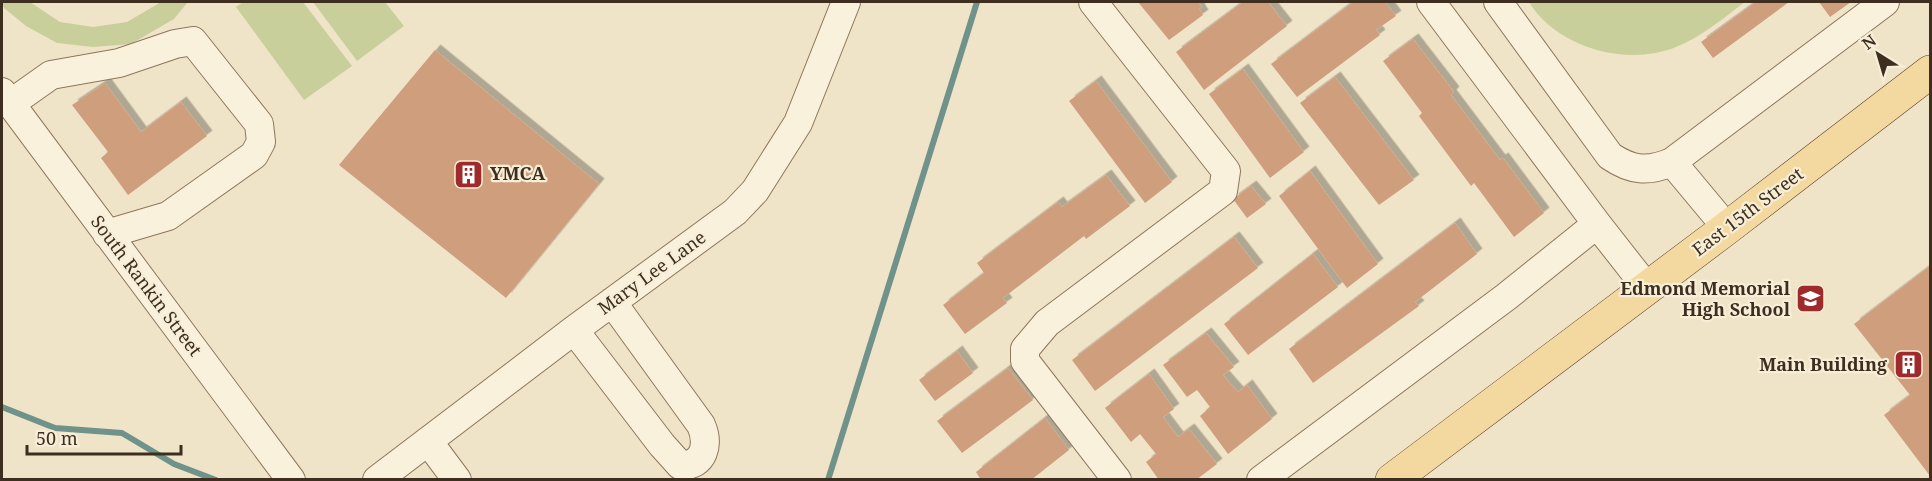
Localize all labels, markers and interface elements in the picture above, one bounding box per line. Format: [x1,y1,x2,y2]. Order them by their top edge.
north arrow [1848,24,1908,84]
text: N [1857,29,1881,55]
building icon: YMCA [453,158,485,190]
place label: YMCA [490,161,546,185]
street label: East 15th Street [1687,162,1808,261]
street label: South Rankin Street [86,210,208,361]
street label: Mary Lee Lane [593,225,710,320]
place label: Edmond Memorial High School [1620,276,1791,321]
school or university icon: Edmond Memorial High School [1795,283,1827,315]
building icon: Main Building [1892,349,1924,381]
place label: Main Building [1759,352,1888,376]
scale bar [27,418,182,456]
text: 50 m [36,426,78,450]

